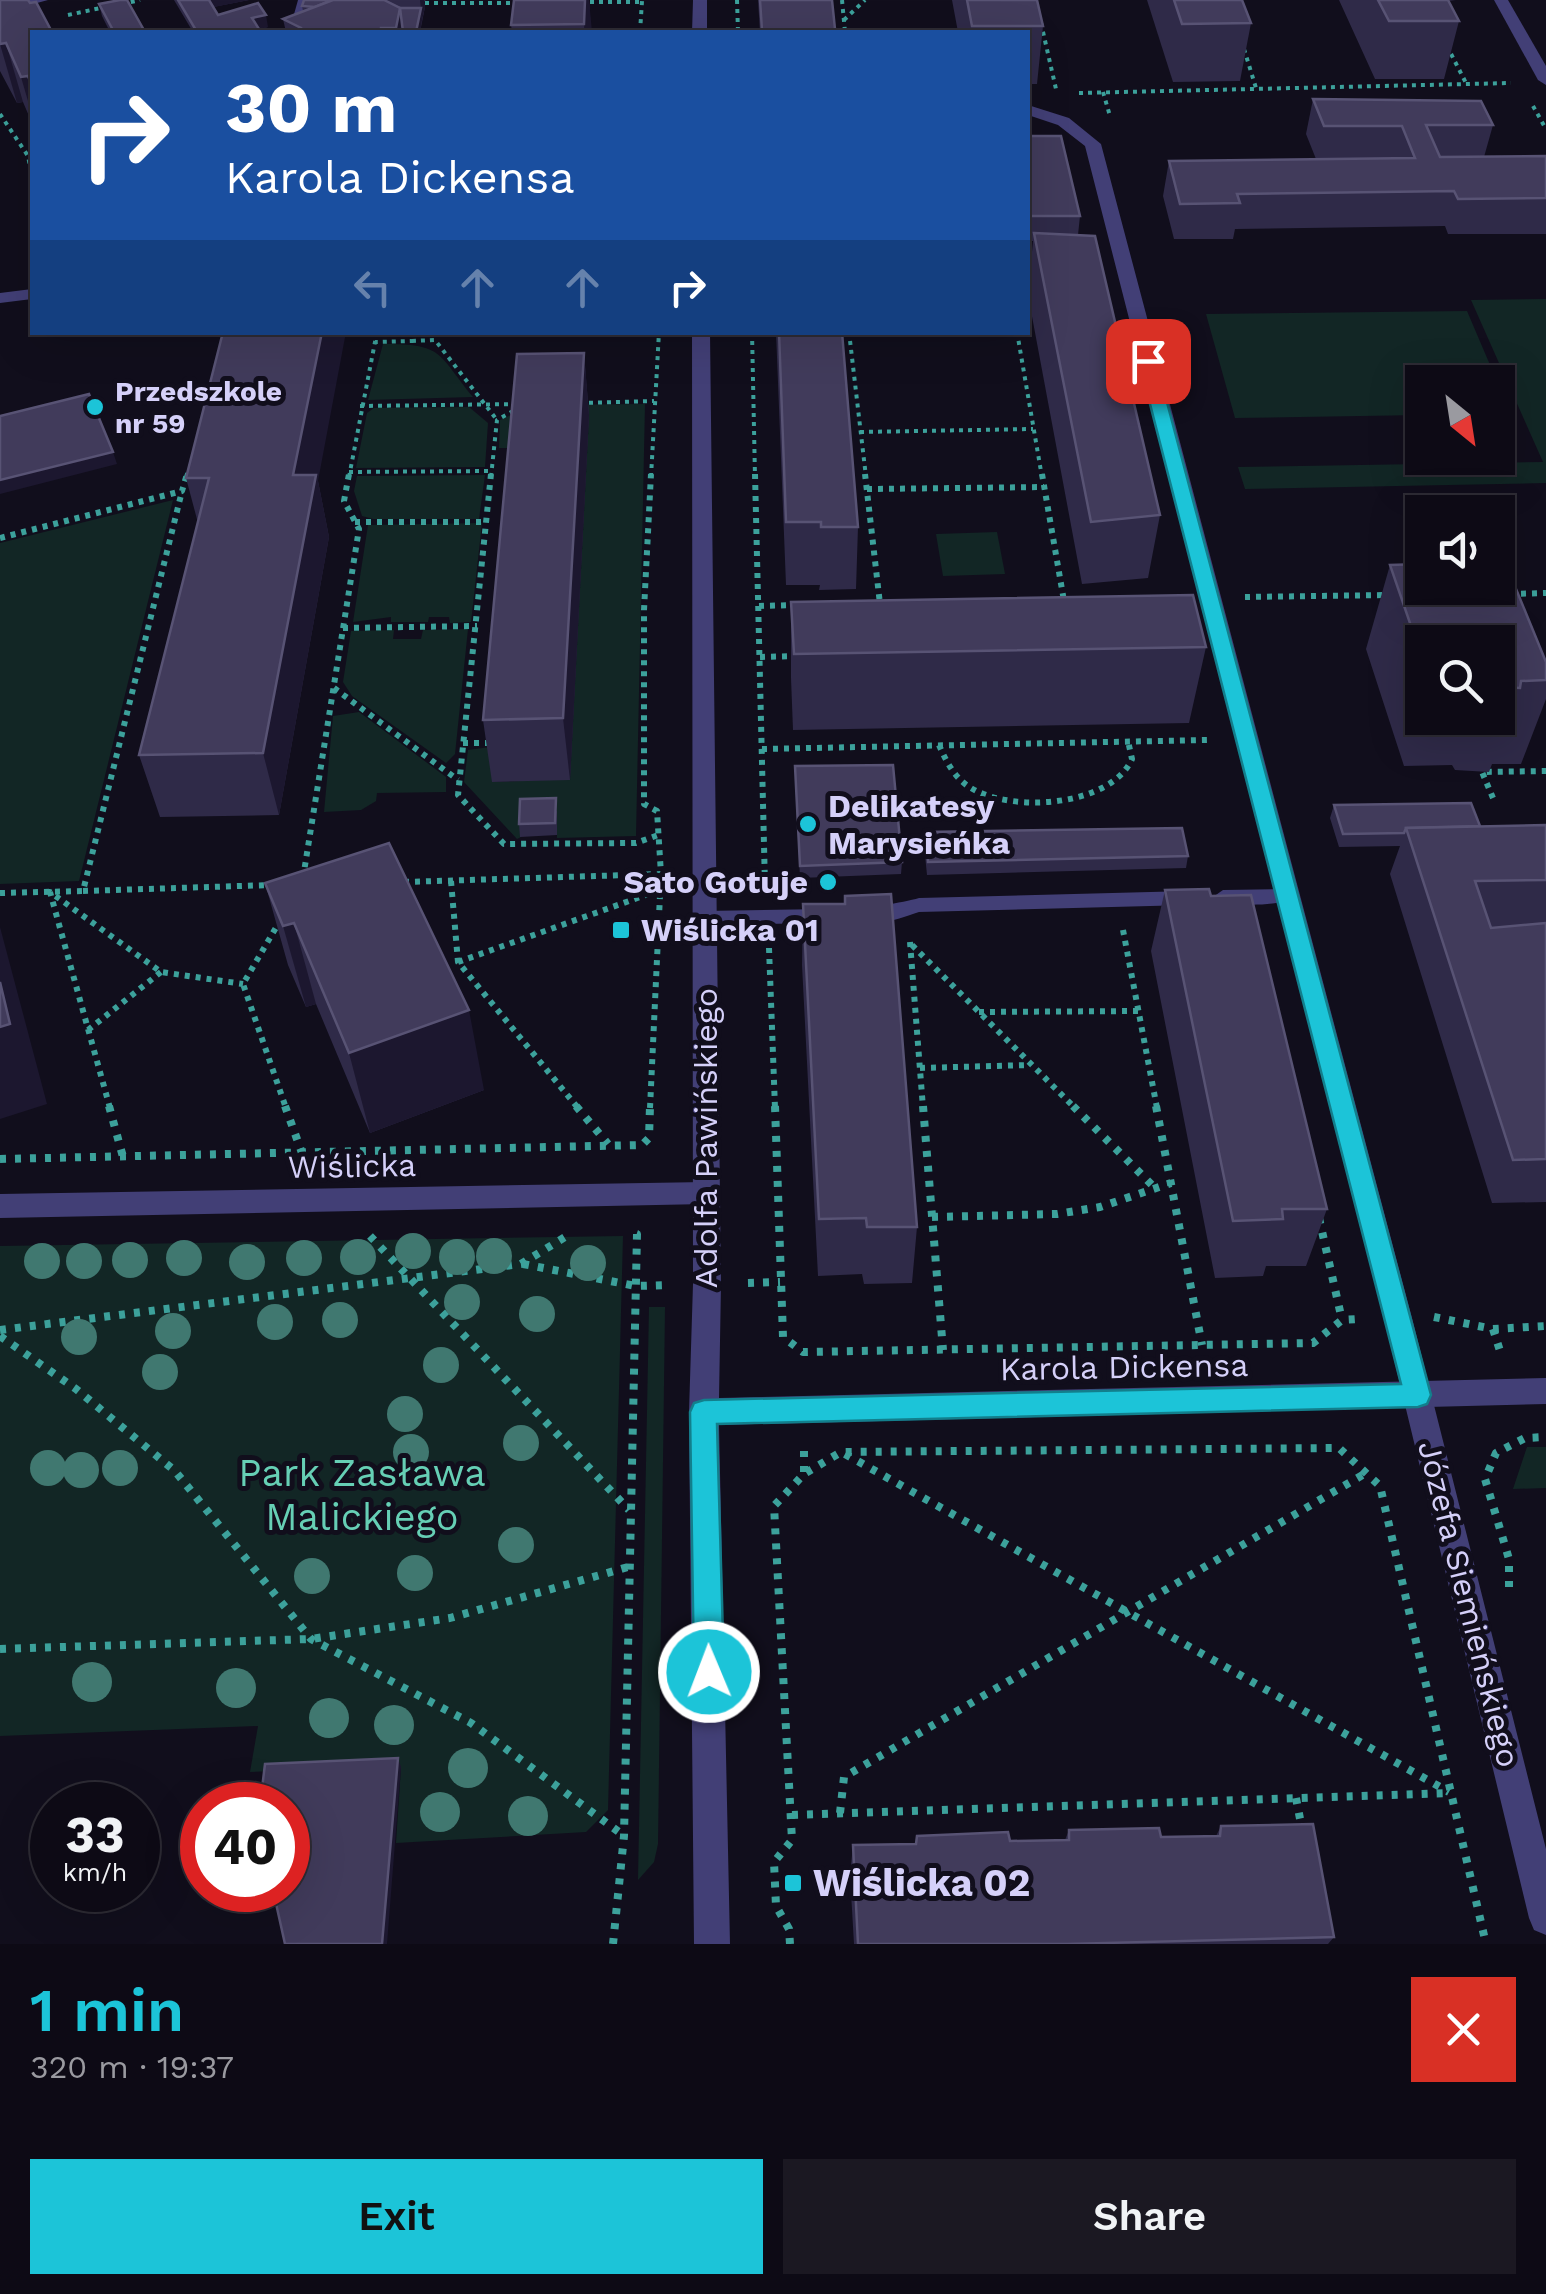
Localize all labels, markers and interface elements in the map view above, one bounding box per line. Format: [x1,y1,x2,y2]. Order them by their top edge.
text: 30 m [225,67,397,149]
icon: right [60,70,190,200]
text: Karola Dickensa [225,151,575,204]
icon: left [345,260,400,315]
icon: ahead [450,260,505,315]
icon: ahead [555,260,610,315]
icon: right [660,260,715,315]
pin [1106,319,1191,404]
icon: arrive [1121,334,1176,389]
north arrow [1405,365,1515,475]
map controls [1405,365,1515,735]
place label: Przedszkole nr 59 [115,375,282,440]
marker: Przedszkole nr 59 [84,396,106,418]
button: sound [1405,495,1515,605]
button: search [1405,625,1515,735]
place label: Delikatesy Marysieńka [828,787,1011,862]
marker: Delikatesy Marysieńka [797,813,819,835]
place label: Sato Gotuje [623,863,808,901]
marker: Sato Gotuje [817,871,839,893]
place label: Wiślicka 01 [641,911,819,949]
marker: Wiślicka 01 [610,919,632,941]
street label: Adolfa Pawińskiego [687,988,725,1288]
street label: Wiślicka [288,1146,416,1186]
street label: Karola Dickensa [999,1346,1249,1388]
street label: Józefa Siemieńskiego [1410,1437,1528,1771]
park label: Park Zasława Malickiego [238,1451,486,1539]
position arrow [657,1620,761,1724]
speed limit sign: 40 [180,1782,310,1912]
text: 33 [65,1805,125,1864]
text: km/h [63,1858,127,1887]
place label: Wiślicka 02 [813,1861,1030,1905]
marker: Wiślicka 02 [782,1872,804,1894]
text: 1 min [30,1975,184,2046]
button: close [1411,1977,1516,2082]
text: 320 m · 19:37 [30,2048,234,2086]
button: Exit [30,2159,763,2274]
button: Share [783,2159,1516,2274]

